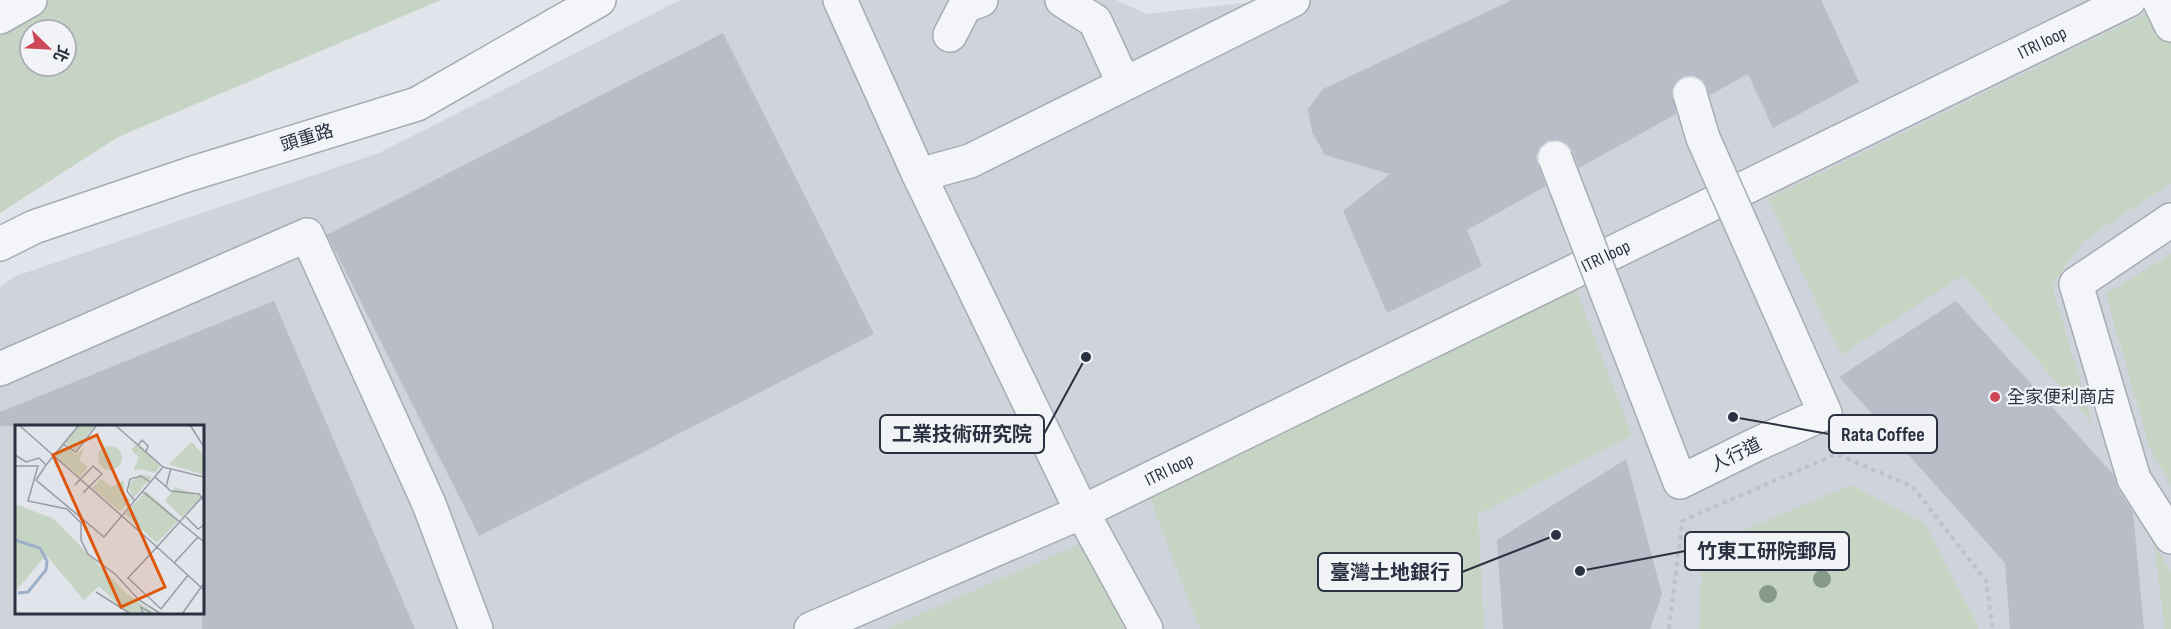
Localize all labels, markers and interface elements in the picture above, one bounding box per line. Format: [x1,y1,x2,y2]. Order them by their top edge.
north arrow [18,18,78,78]
street label: ITRI loop [2014,22,2070,63]
text: 北 [48,42,72,65]
street label: 頭重路 [278,120,336,156]
street label: ITRI loop [1578,235,1633,277]
place label: 全家便利商店 [2007,387,2115,408]
marker: 全家便利商店 [1988,390,2002,404]
callout: 工業技術研究院 [880,415,1044,453]
callout: Rata Coffee [1829,415,1937,453]
text: 工業技術研究院 [892,423,1032,447]
text: Rata Coffee [1841,423,1925,447]
inset map [15,425,204,614]
street label: 人行道 [1707,434,1765,476]
street label: ITRI loop [1141,449,1197,490]
callout: 竹東工研院郵局 [1685,532,1849,570]
text: 竹東工研院郵局 [1697,540,1837,564]
callout: 臺灣土地銀行 [1318,553,1462,591]
text: 臺灣土地銀行 [1330,561,1450,585]

